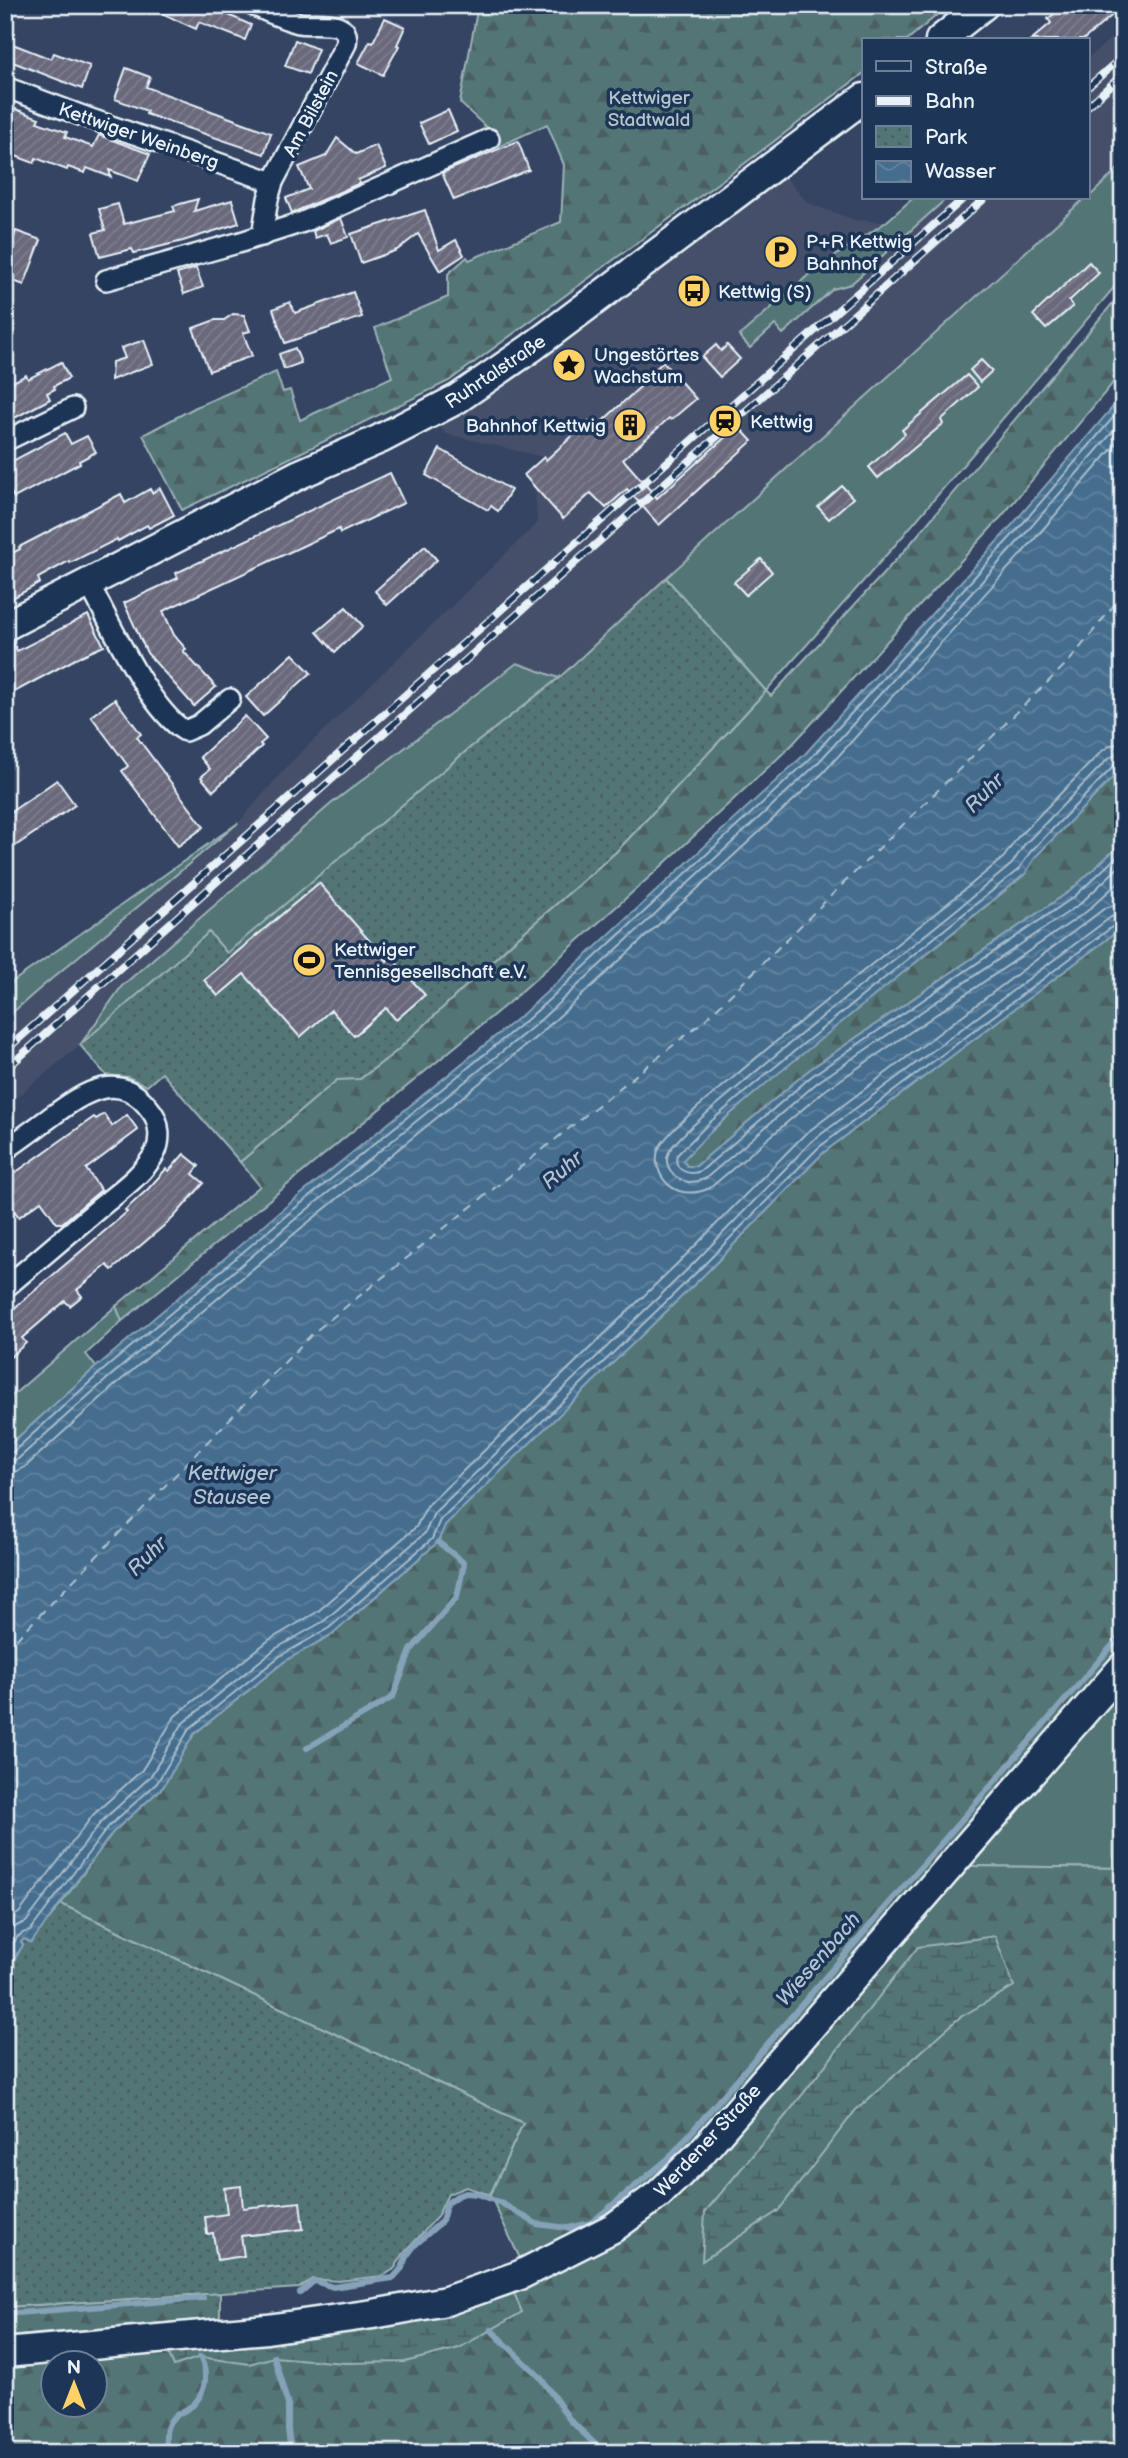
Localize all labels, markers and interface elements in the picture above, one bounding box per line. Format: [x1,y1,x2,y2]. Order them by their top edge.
legend [862,38,1090,200]
text: Straße [925,55,987,80]
street label: Am Bilstein [279,66,344,161]
park label: Kettwiger Stadtwald [608,87,691,132]
text: Bahn [925,89,975,114]
street label: Kettwiger Weinberg [55,98,222,175]
text: Park [925,125,968,150]
text: Wasser [925,159,996,184]
place label: P+R Kettwig Bahnhof [806,231,912,276]
parking icon: P+R Kettwig Bahnhof [762,233,800,271]
bus stop icon: Kettwig (S) [675,272,713,310]
place label: Kettwig (S) [718,281,812,304]
street label: Ruhrtalstraße [441,330,550,414]
place label: Ungestörtes Wachstum [594,344,699,389]
place icon: Ungestörtes Wachstum [550,346,588,384]
station icon: Kettwig [706,402,744,440]
building icon: Bahnhof Kettwig [611,406,649,444]
place label: Kettwig [750,411,813,434]
place label: Bahnhof Kettwig [466,415,606,438]
water label: Ruhr [959,767,1010,818]
place label: Kettwiger Tennisgesellschaft e.V. [334,939,527,984]
sports icon: Kettwiger Tennisgesellschaft e.V. [290,941,328,979]
water label: Ruhr [537,1145,589,1195]
water label: Kettwiger Stausee [188,1461,278,1510]
water label: Ruhr [122,1530,173,1581]
water label: Wiesenbach [771,1907,866,2011]
street label: Werdener Straße [650,2080,766,2202]
north arrow [38,2350,108,2420]
text: N [67,2357,81,2380]

